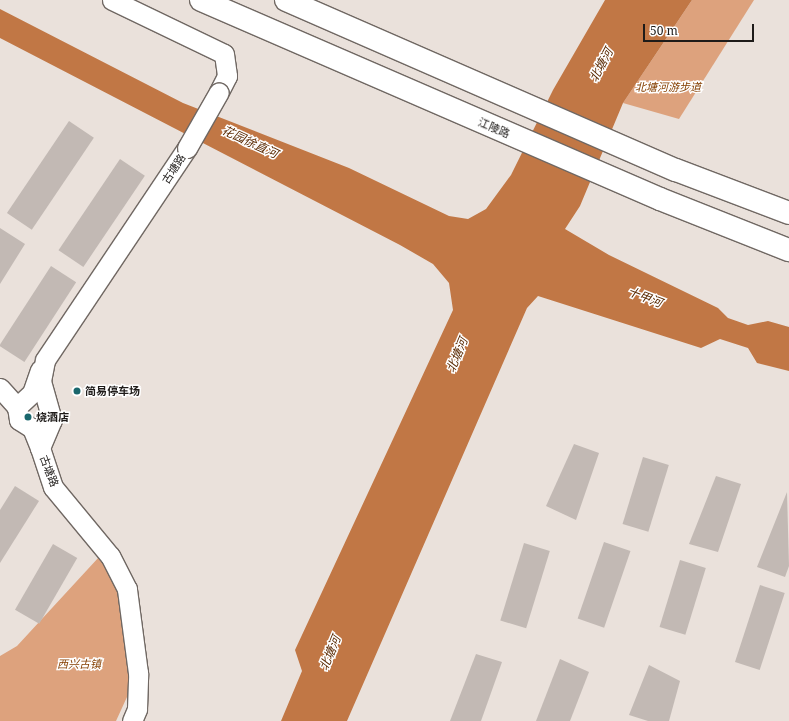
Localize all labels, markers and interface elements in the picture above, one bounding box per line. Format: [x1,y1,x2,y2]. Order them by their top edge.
scale bar [645,16,756,42]
text: 50 m [650,22,678,39]
water label: 北塘河 [586,46,616,84]
park label: 北塘河游步道 [635,80,701,94]
street label: 江陵路 [476,115,512,141]
water label: 花园徐直河 [220,123,280,161]
street label: 古塘路 [159,152,189,186]
water label: 十甲河 [626,284,664,310]
water label: 北塘河 [443,336,471,374]
place label: 简易停车场 [85,384,140,398]
marker: 简易停车场 [72,386,82,396]
place label: 烧酒店 [36,410,69,424]
marker: 烧酒店 [23,412,33,422]
street label: 古塘路 [37,453,61,489]
water label: 北塘河 [316,634,344,672]
park label: 西兴古镇 [57,657,101,671]

